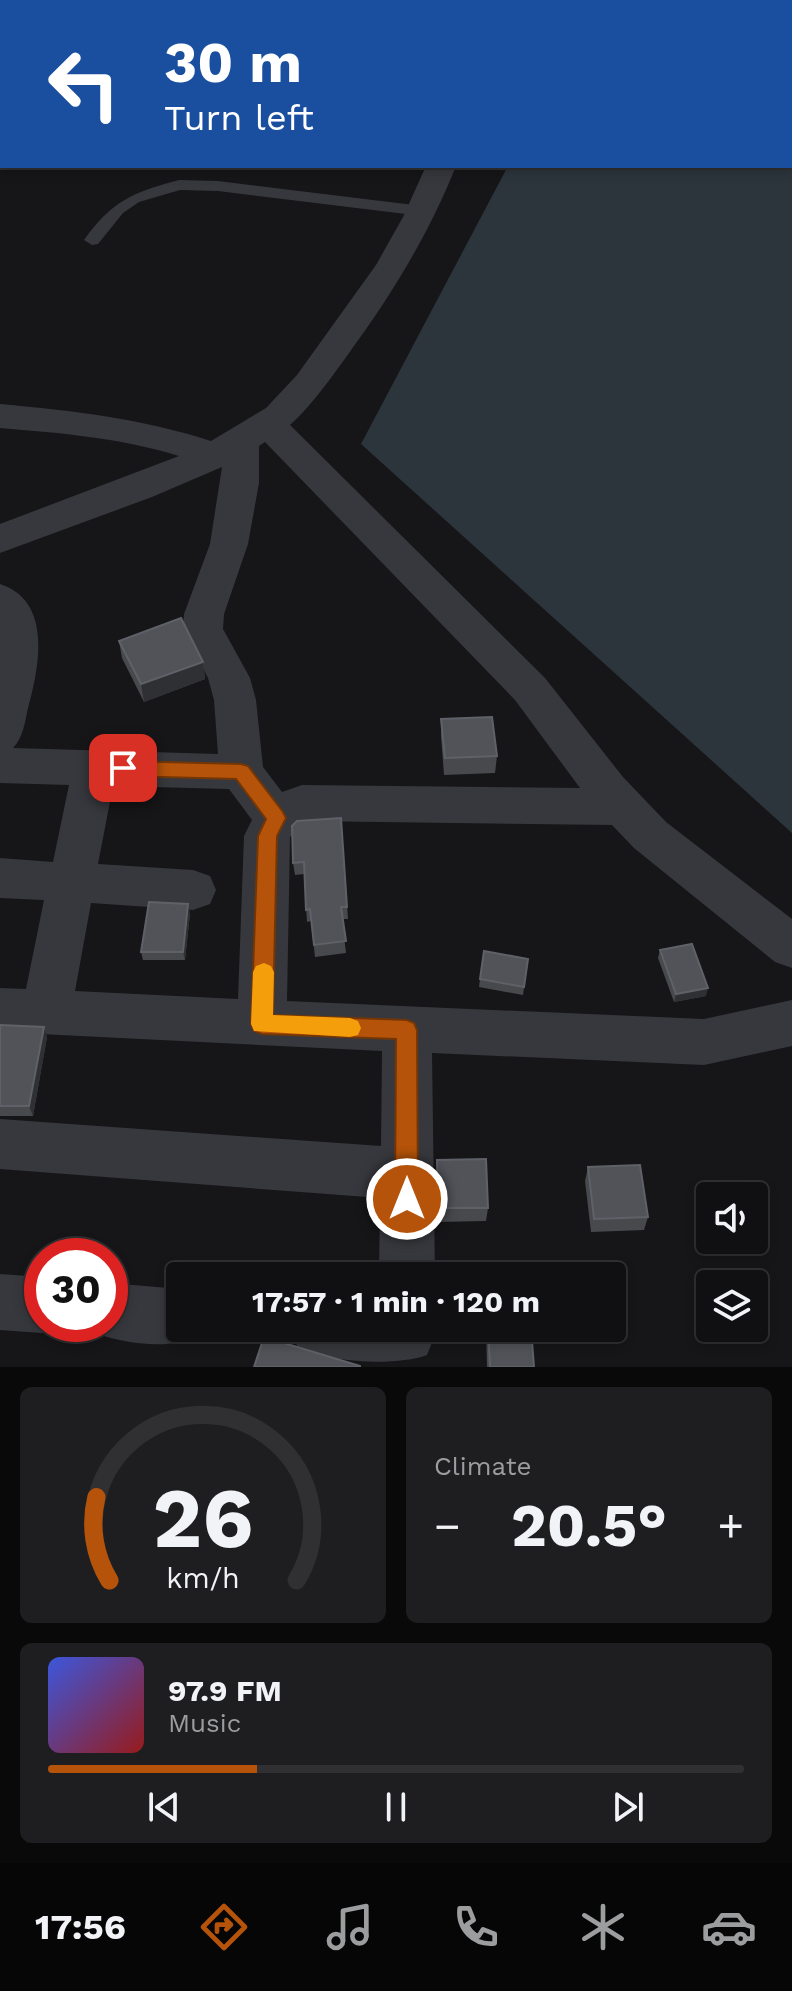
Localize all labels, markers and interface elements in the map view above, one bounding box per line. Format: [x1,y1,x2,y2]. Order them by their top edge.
text: 30 m [164,30,302,96]
icon: left [32,32,136,136]
text: Turn left [164,97,314,139]
pin [89,734,157,802]
icon: arrive [101,746,145,790]
position arrow [365,1157,449,1241]
map controls [696,1182,768,1342]
button: sound [696,1182,768,1254]
speed limit sign: 30 [24,1238,128,1342]
button: layers [696,1270,768,1342]
text: 17:57 · 1 min · 120 m [252,1284,540,1319]
text: Climate [434,1451,532,1481]
text: 26 [153,1470,253,1567]
text: 20.5° [511,1490,667,1561]
text: − [434,1500,461,1552]
text: + [717,1500,744,1552]
text: km/h [166,1561,240,1595]
text: 97.9 FM [168,1673,282,1708]
text: Music [168,1708,241,1738]
icon: previous [142,1785,186,1829]
icon: pause [374,1785,418,1829]
icon: next [606,1785,650,1829]
icon: directions [196,1899,252,1955]
icon: music [322,1899,378,1955]
icon: phone [448,1899,504,1955]
icon: climate [575,1899,631,1955]
icon: car [701,1899,757,1955]
text: 17:56 [35,1906,126,1948]

